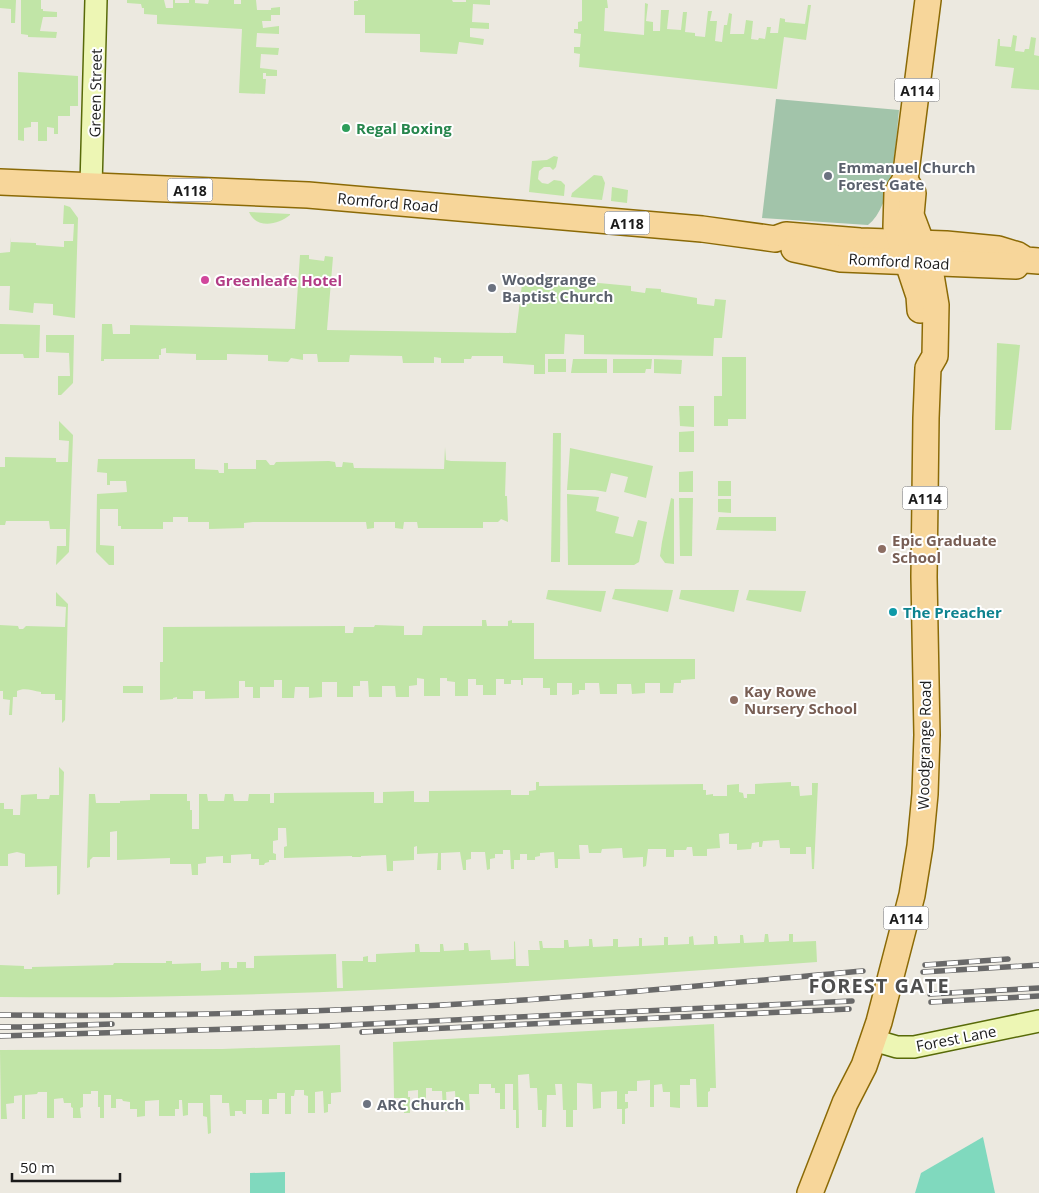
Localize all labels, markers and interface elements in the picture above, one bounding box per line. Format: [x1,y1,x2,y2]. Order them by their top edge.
street label: Green Street [84,48,106,138]
road number: A114 [894,78,940,102]
place label: Regal Boxing [356,118,452,138]
marker: Regal Boxing [340,122,352,134]
place label: Emmanuel Church Forest Gate [838,157,976,194]
marker: Emmanuel Church Forest Gate [822,170,834,182]
road number: A118 [168,178,212,202]
street label: Romford Road [337,188,439,216]
road number: A118 [604,212,650,234]
street label: Romford Road [848,248,950,274]
place label: Woodgrange Baptist Church [502,269,613,306]
place label: Greenleafe Hotel [215,270,342,290]
marker: Greenleafe Hotel [199,274,211,286]
marker: Woodgrange Baptist Church [486,282,498,294]
road number: A114 [902,486,948,509]
place label: Epic Graduate School [892,530,997,567]
marker: Epic Graduate School [876,543,888,555]
place label: The Preacher [903,602,1002,622]
marker: The Preacher [887,606,899,618]
street label: Woodgrange Road [913,680,935,810]
place label: Kay Rowe Nursery School [744,681,857,718]
marker: Kay Rowe Nursery School [728,694,740,706]
road number: A114 [884,906,928,930]
district label: FOREST GATE [808,972,950,999]
street label: Forest Lane [914,1020,998,1056]
place label: ARC Church [377,1094,464,1114]
marker: ARC Church [361,1098,373,1110]
scale bar [12,1150,120,1182]
text: 50 m [20,1157,55,1177]

